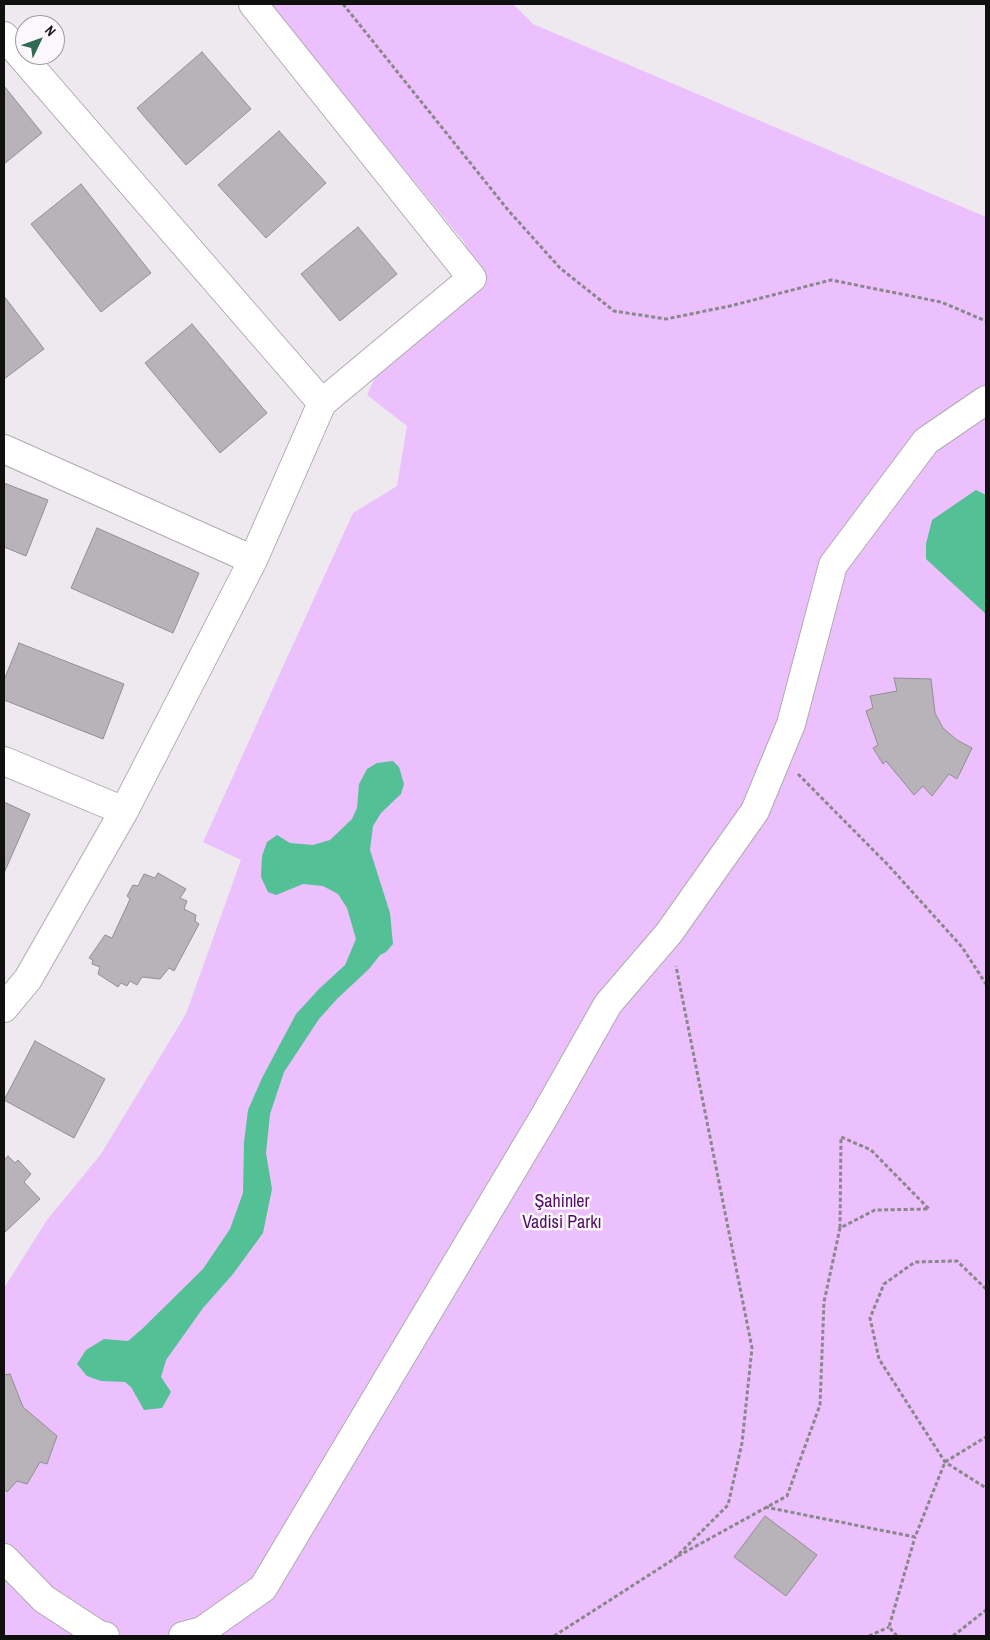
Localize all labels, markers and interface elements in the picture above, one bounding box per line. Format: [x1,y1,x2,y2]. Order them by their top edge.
north arrow [15,15,65,65]
text: N [41,22,60,40]
park label: Şahinler Vadisi Parkı [522,1191,602,1234]

